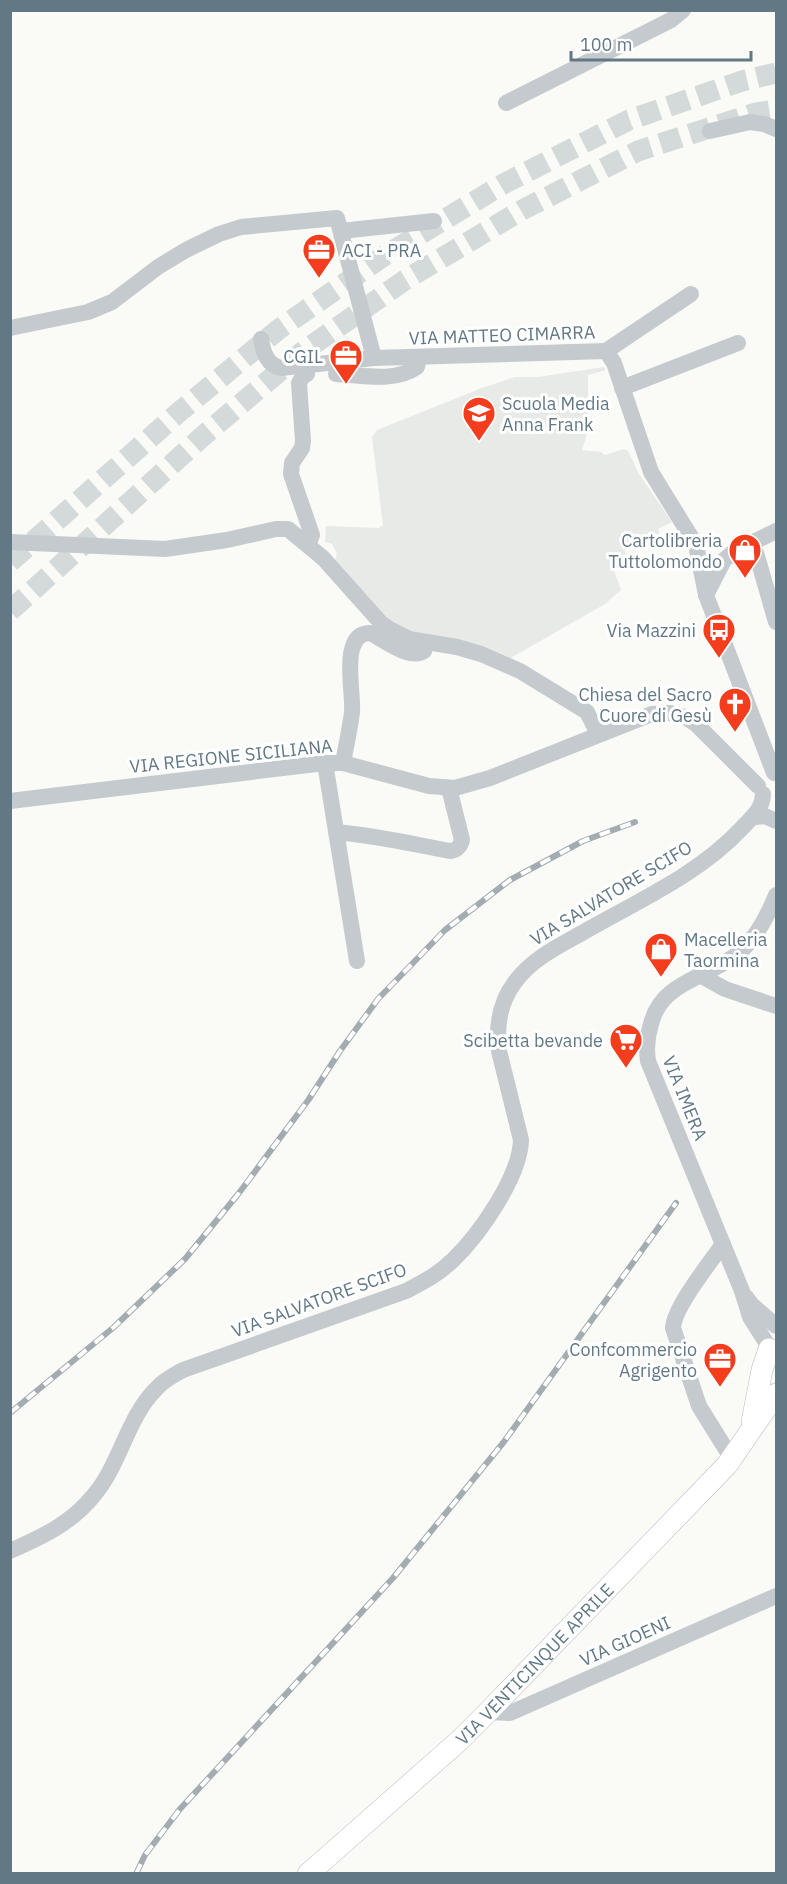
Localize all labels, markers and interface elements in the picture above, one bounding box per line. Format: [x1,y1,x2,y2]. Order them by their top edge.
scale bar [571,24,751,62]
text: 100 m [580,33,632,56]
office icon: ACI - PRA [301,232,337,279]
place label: ACI - PRA [342,239,422,262]
street label: VIA MATTEO CIMARRA [408,320,596,350]
office icon: CGIL [328,338,364,385]
place label: CGIL [283,345,323,368]
place label: Scuola Media Anna Frank [502,392,610,436]
school or university icon: Scuola Media Anna Frank [461,395,497,442]
place label: Cartolibreria Tuttolomondo [608,529,722,573]
shop icon: Cartolibreria Tuttolomondo [727,532,763,579]
bus stop icon: Via Mazzini [701,612,737,659]
place label: Via Mazzini [607,619,696,642]
place label: Chiesa del Sacro Cuore di Gesù [578,683,712,727]
church icon: Chiesa del Sacro Cuore di Gesù [717,686,753,733]
street label: VIA REGIONE SICILIANA [128,734,334,778]
street label: VIA SALVATORE SCIFO [526,836,696,950]
place label: Macelleria Taormina [684,928,768,972]
shop icon: Macelleria Taormina [643,931,679,978]
supermarket icon: Scibetta bevande [608,1022,644,1069]
place label: Scibetta bevande [463,1029,603,1052]
street label: VIA IMERA [658,1052,713,1144]
street label: VIA SALVATORE SCIFO [228,1258,410,1342]
place label: Confcommercio Agrigento [569,1338,697,1382]
office icon: Confcommercio Agrigento [702,1341,738,1388]
street label: VIA VENTICINQUE APRILE [450,1578,618,1750]
street label: VIA GIOENI [576,1611,674,1671]

